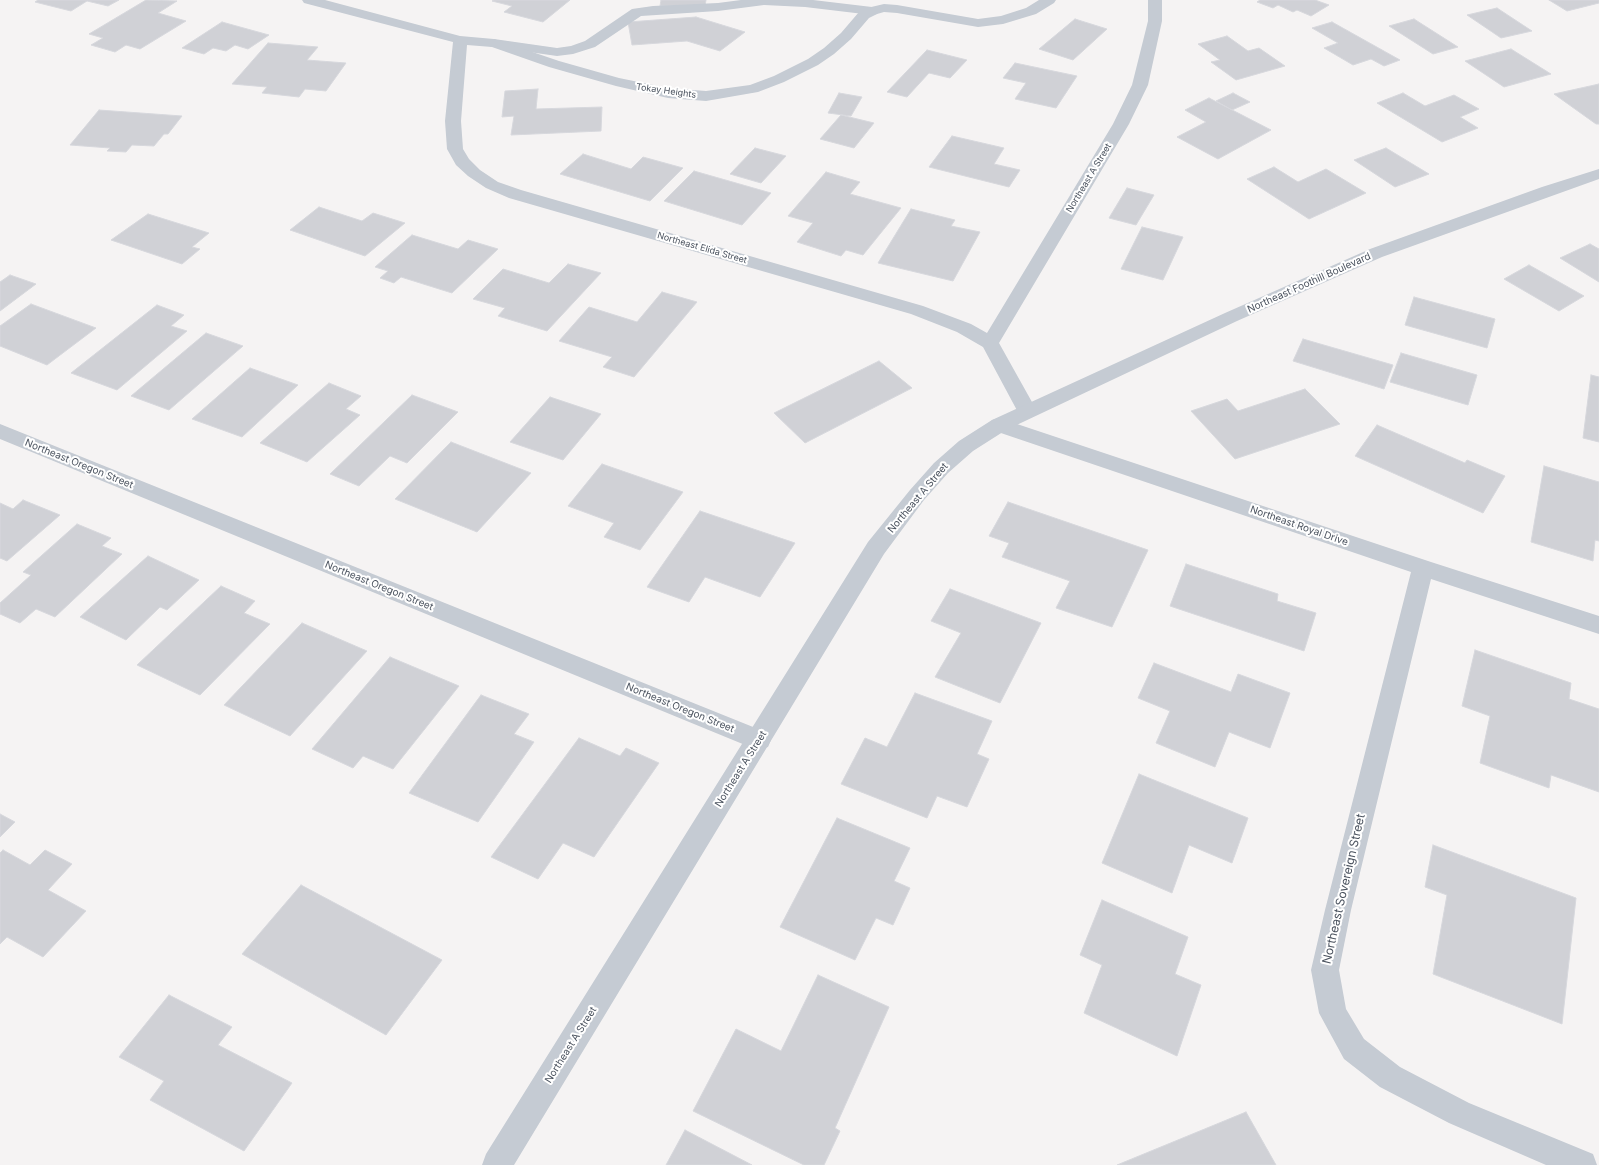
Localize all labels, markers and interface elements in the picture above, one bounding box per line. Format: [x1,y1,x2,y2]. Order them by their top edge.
street label: Tokay Heights [635,81,697,101]
street label: Northeast A Street [1064,141,1114,215]
street label: Northeast Elida Street [656,230,748,266]
street label: Northeast Foothill Boulevard [1245,250,1373,316]
street label: Northeast Oregon Street [23,437,135,491]
street label: Northeast A Street [885,461,951,535]
street label: Northeast Royal Drive [1248,504,1350,548]
street label: Northeast Oregon Street [323,559,435,613]
street label: Northeast Oregon Street [624,681,736,735]
street label: Northeast A Street [713,729,769,809]
street label: Northeast Sovereign Street [1320,813,1368,965]
street label: Northeast A Street [543,1005,599,1085]

